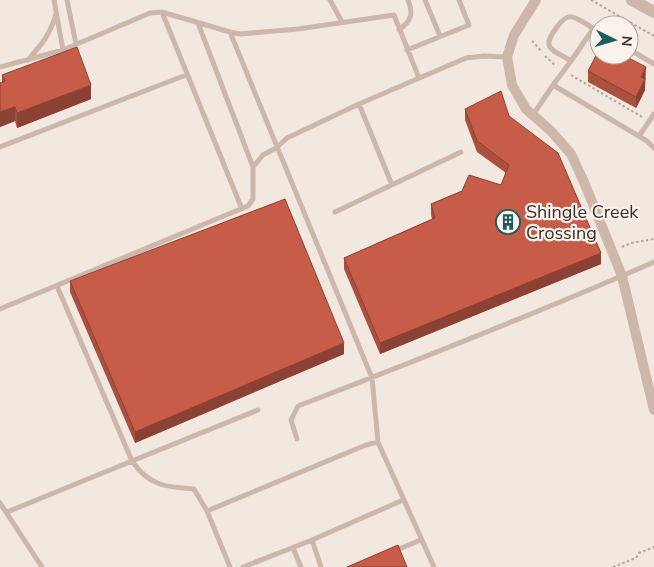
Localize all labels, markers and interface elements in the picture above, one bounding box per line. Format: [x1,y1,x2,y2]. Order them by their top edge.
north arrow [589,15,639,65]
text: N [617,35,636,47]
place label: Shingle Creek Crossing [526,200,639,245]
building icon: Shingle Creek Crossing [495,209,521,235]

